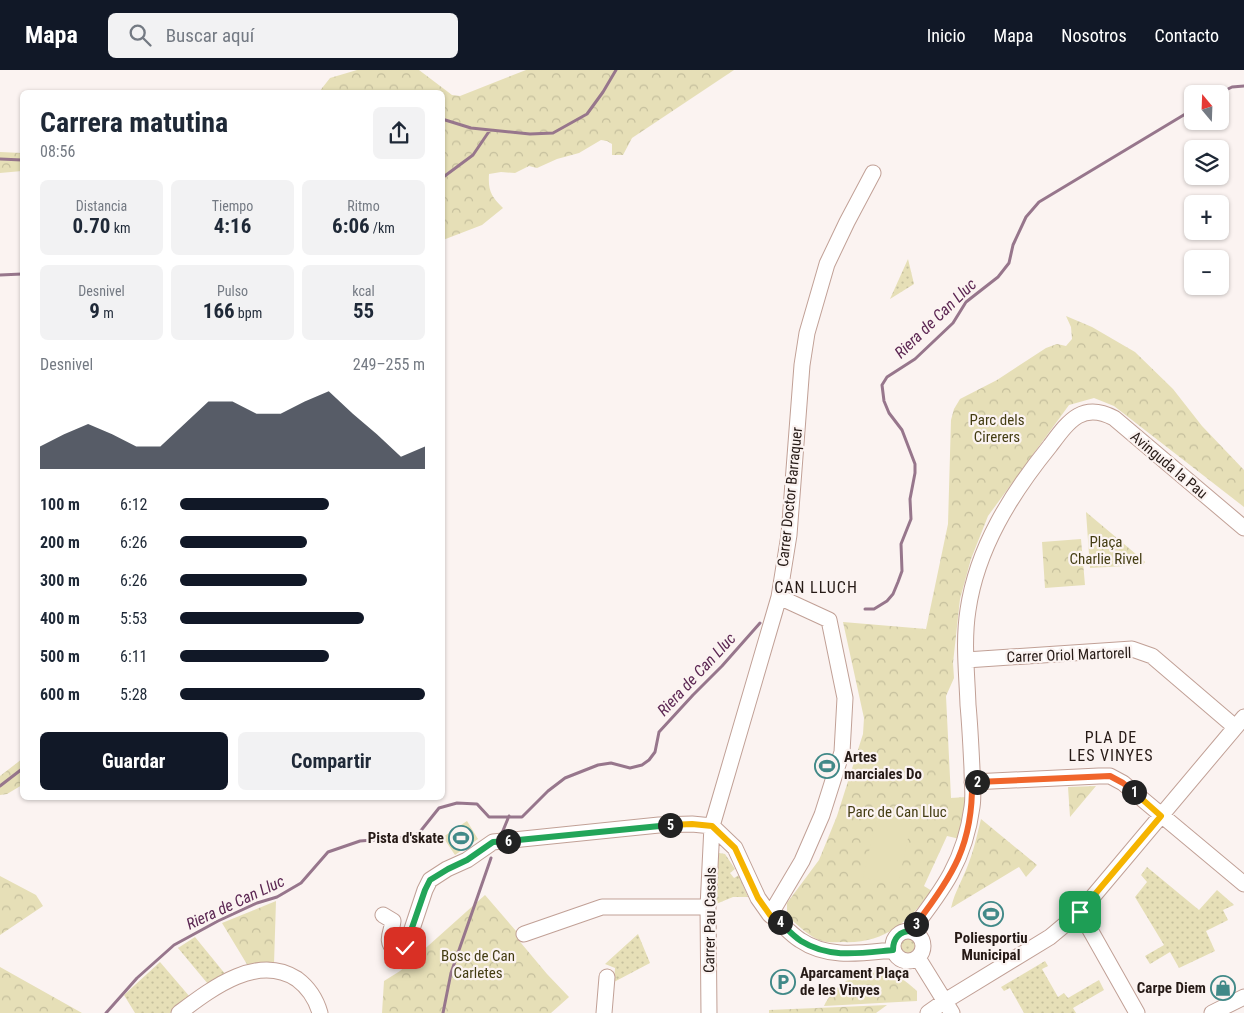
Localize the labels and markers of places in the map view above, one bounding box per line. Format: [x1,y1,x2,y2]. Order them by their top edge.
place label: Artes marciales Do [844,748,922,783]
sports icon: Artes marciales Do [814,753,840,779]
pin: 2 [964,770,990,794]
pin: 1 [1122,780,1146,804]
pin: 5 [658,812,682,838]
sports icon: Pista d'skate [448,825,474,851]
pin: 6 [496,828,520,854]
place label: Pista d'skate [368,829,444,847]
pin [1059,891,1101,933]
sports icon: Poliesportiu Municipal [978,901,1004,927]
pin: 4 [768,910,792,934]
pin: 3 [904,912,928,936]
pin [384,927,426,969]
place label: Poliesportiu Municipal [954,929,1028,964]
place label: Aparcament Plaça de les Vinyes [800,964,909,999]
parking icon: Aparcament Plaça de les Vinyes [770,969,796,995]
shop icon: Carpe Diem [1210,975,1236,1001]
place label: Carpe Diem [1137,979,1206,997]

